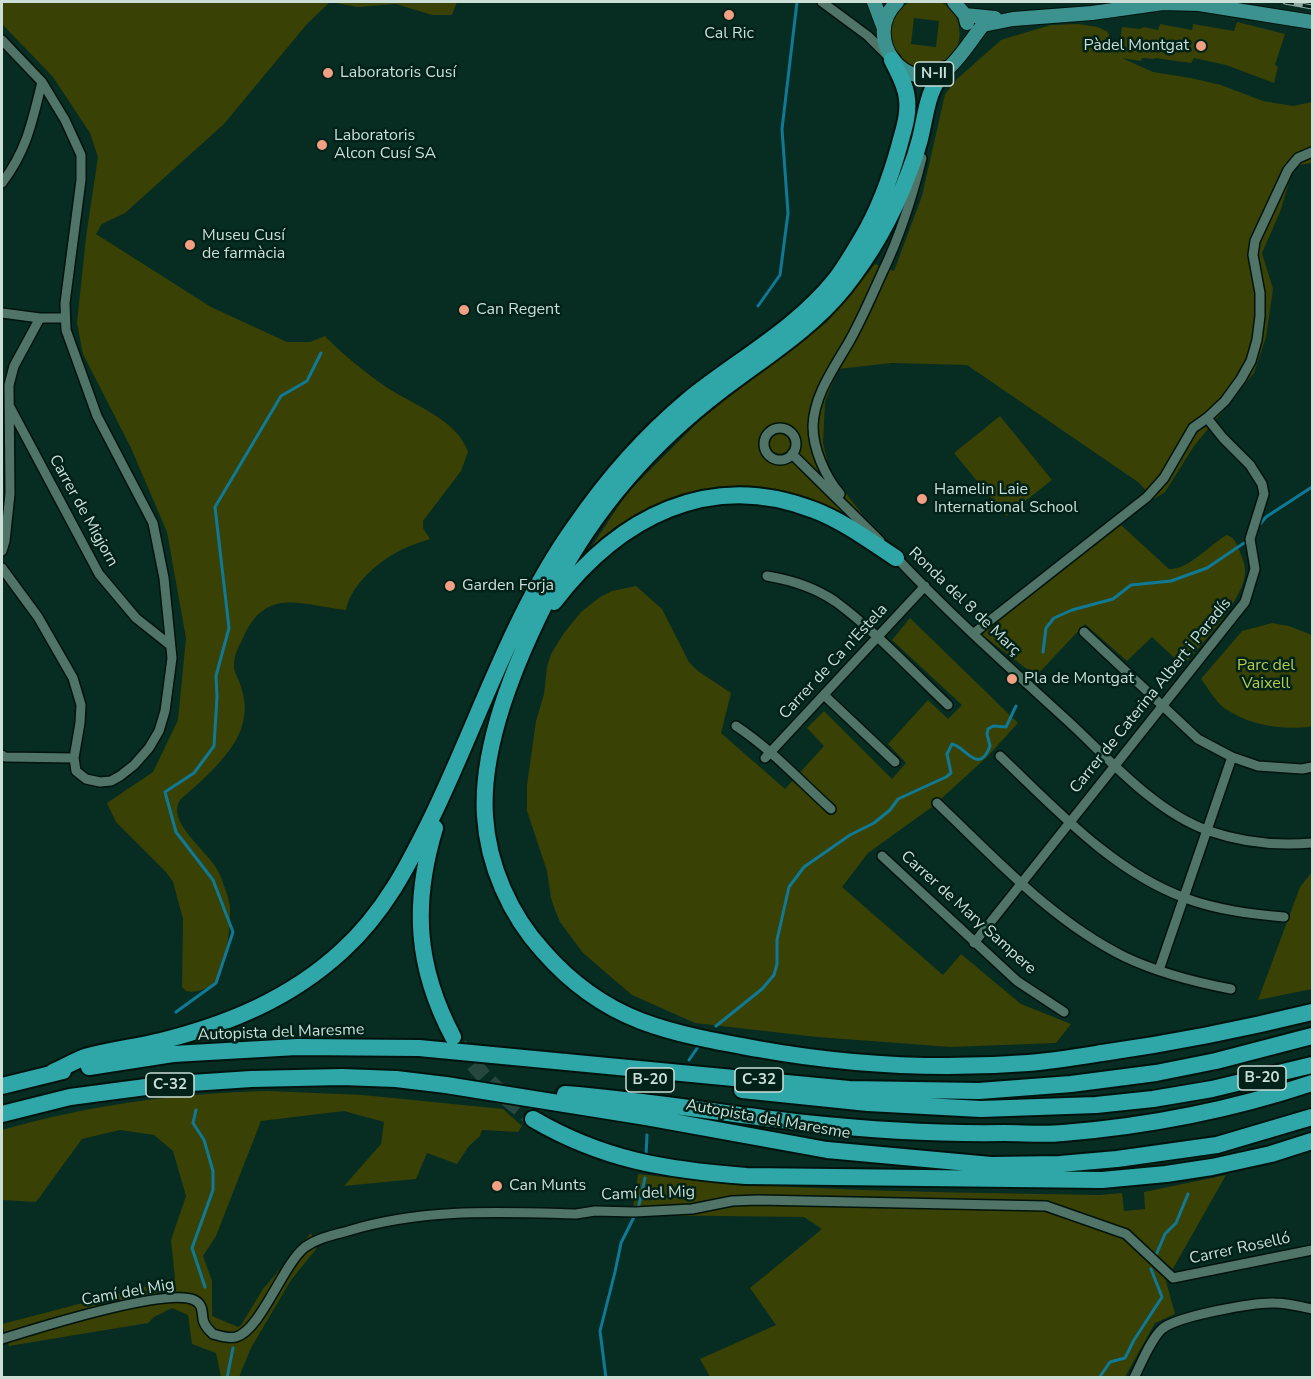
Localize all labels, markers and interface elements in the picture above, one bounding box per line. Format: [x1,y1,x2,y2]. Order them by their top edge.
marker: Cal Ric [722,8,736,22]
place label: Cal Ric [704,24,754,44]
place label: Pàdel Montgat [1083,36,1189,56]
marker: Pàdel Montgat [1194,39,1208,53]
road number: N-II [914,62,954,86]
place label: Laboratoris Cusí [340,63,456,83]
marker: Laboratoris Cusí [321,66,335,80]
place label: Laboratoris Alcon Cusí SA [334,126,436,164]
marker: Laboratoris Alcon Cusí SA [315,138,329,152]
place label: Museu Cusí de farmàcia [202,226,285,264]
marker: Museu Cusí de farmàcia [183,238,197,252]
place label: Can Regent [476,300,560,320]
marker: Can Regent [457,303,471,317]
street label: Carrer de Migjorn [44,452,122,570]
place label: Hamelin Laie International School [934,480,1078,518]
marker: Hamelin Laie International School [915,492,929,506]
street label: Ronda del 8 de Març [904,544,1024,660]
place label: Garden Forja [462,576,554,596]
marker: Garden Forja [443,579,457,593]
street label: Carrer de Caterina Albert i Paradís [1066,594,1236,798]
street label: Carrer de Ca n'Estela [776,600,892,724]
park label: Parc del Vaixell [1237,656,1295,694]
place label: Pla de Montgat [1024,669,1134,689]
marker: Pla de Montgat [1005,672,1019,686]
street label: Carrer de Mary Sampere [896,847,1040,979]
street label: Autopista del Maresme [197,1020,365,1046]
road number: B-20 [1238,1066,1286,1090]
road number: B-20 [626,1068,674,1092]
road number: C-32 [735,1068,783,1092]
road number: C-32 [146,1073,194,1097]
street label: Autopista del Maresme [684,1096,852,1144]
place label: Can Munts [509,1176,586,1196]
marker: Can Munts [490,1179,504,1193]
street label: Camí del Mig [601,1183,695,1205]
street label: Carrer Roselló [1188,1229,1292,1269]
street label: Camí del Mig [80,1275,176,1311]

